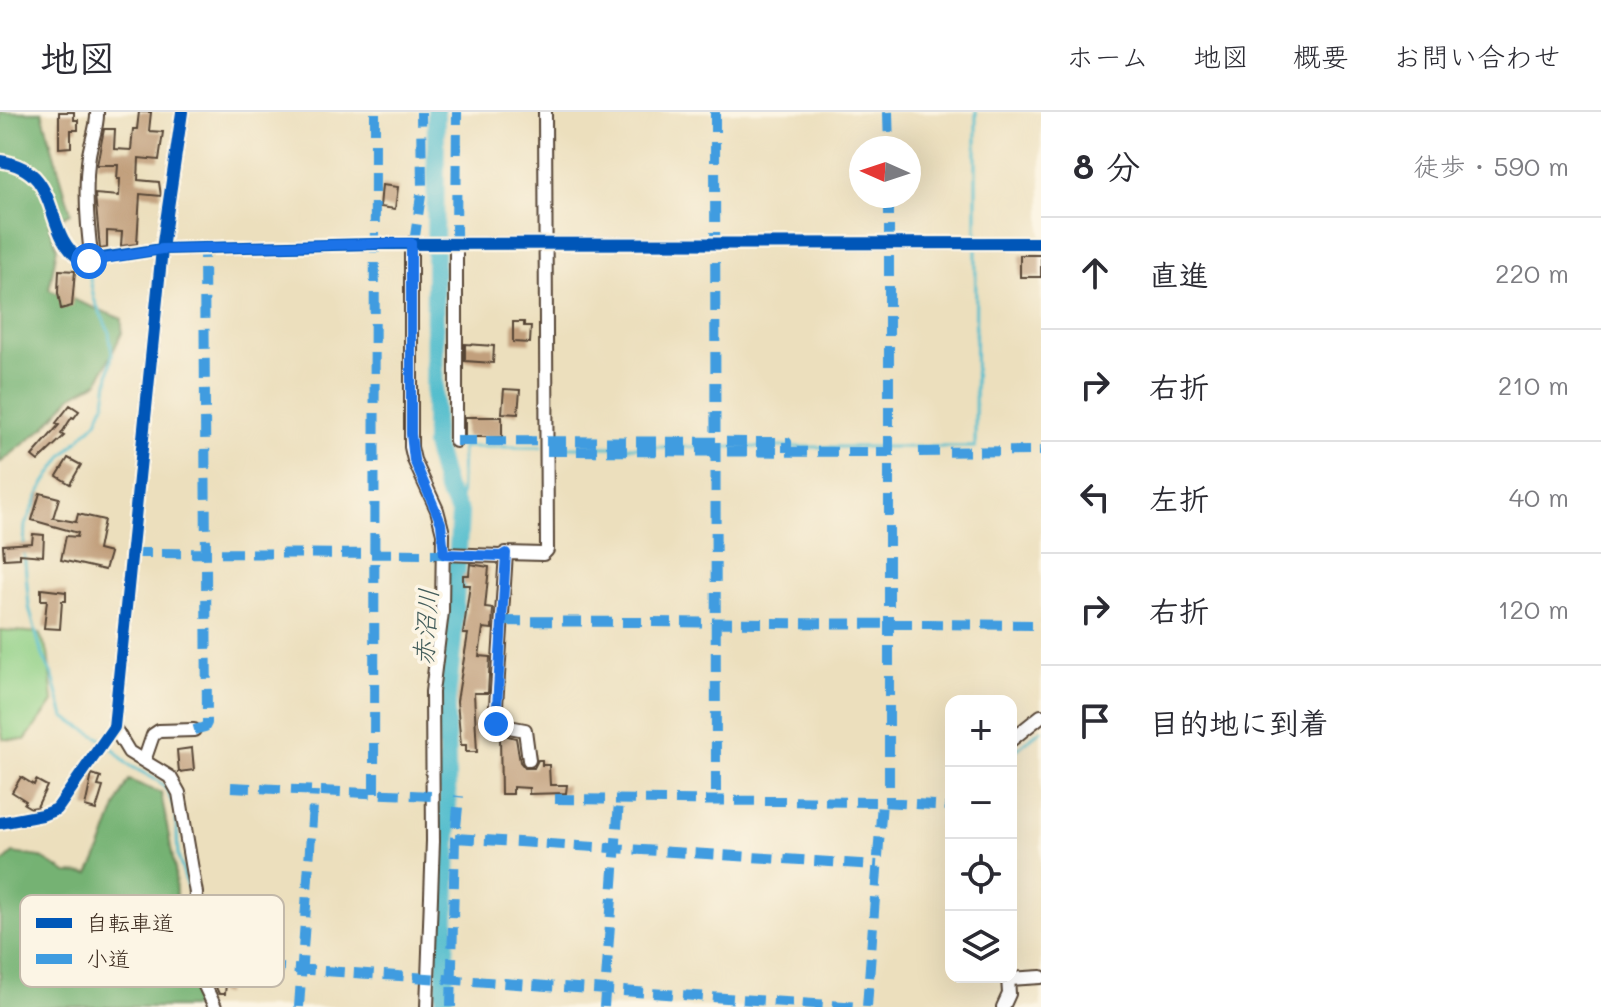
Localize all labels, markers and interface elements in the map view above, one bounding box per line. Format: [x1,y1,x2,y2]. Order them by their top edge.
text: 地図 [40,32,116,82]
text: ホーム [1066,38,1149,74]
text: 地図 [1193,38,1249,74]
text: 概要 [1293,38,1349,74]
text: お問い合わせ [1393,38,1561,74]
north arrow [849,136,921,208]
text: 8 分 [1073,143,1140,188]
text: 徒歩 · 590 m [1413,149,1569,183]
route start [71,243,107,279]
icon: ahead [1073,251,1117,295]
text: 直進 [1149,254,1209,294]
text: 220 m [1495,256,1569,290]
icon: right [1073,363,1117,407]
text: 右折 [1149,366,1209,406]
text: 210 m [1498,368,1569,402]
icon: left [1073,475,1117,519]
text: 左折 [1149,478,1209,518]
text: 40 m [1509,480,1569,514]
water label: 赤沼川 [405,587,445,667]
icon: right [1073,587,1117,631]
text: 右折 [1149,590,1209,630]
text: 120 m [1498,592,1569,626]
map controls [945,695,1017,983]
button: + [945,695,1017,767]
icon: arrive [1073,699,1117,743]
text: 目的地に到着 [1149,702,1329,742]
route end [478,706,514,742]
button: − [945,767,1017,839]
button: locate [945,839,1017,911]
legend [20,895,284,987]
text: 自転車道 [86,908,174,937]
button: layers [945,911,1017,983]
text: 小道 [86,944,130,973]

